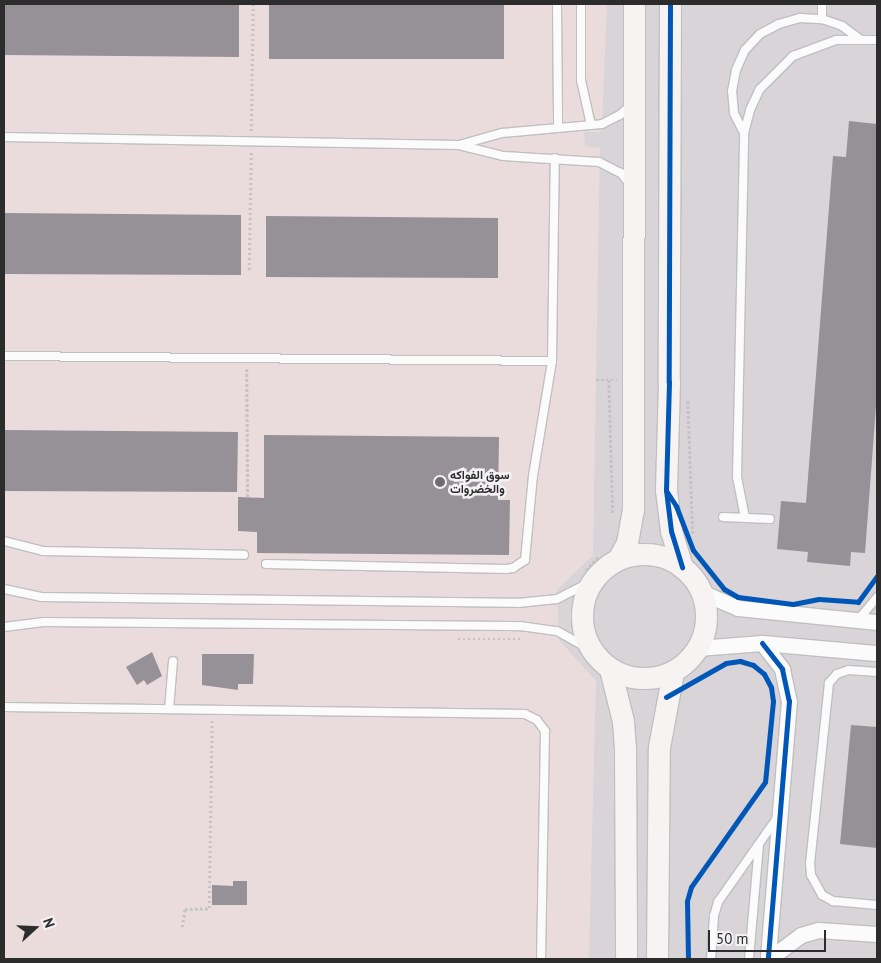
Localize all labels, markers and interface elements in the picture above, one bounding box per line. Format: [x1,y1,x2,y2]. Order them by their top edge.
place label: سوق الفواكه والخضروات [450,468,510,496]
marker: سوق الفواكه والخضروات [434,476,446,488]
north arrow [10,903,60,953]
text: N [39,915,59,930]
scale bar [711,920,828,952]
text: 50 m [716,929,749,948]

